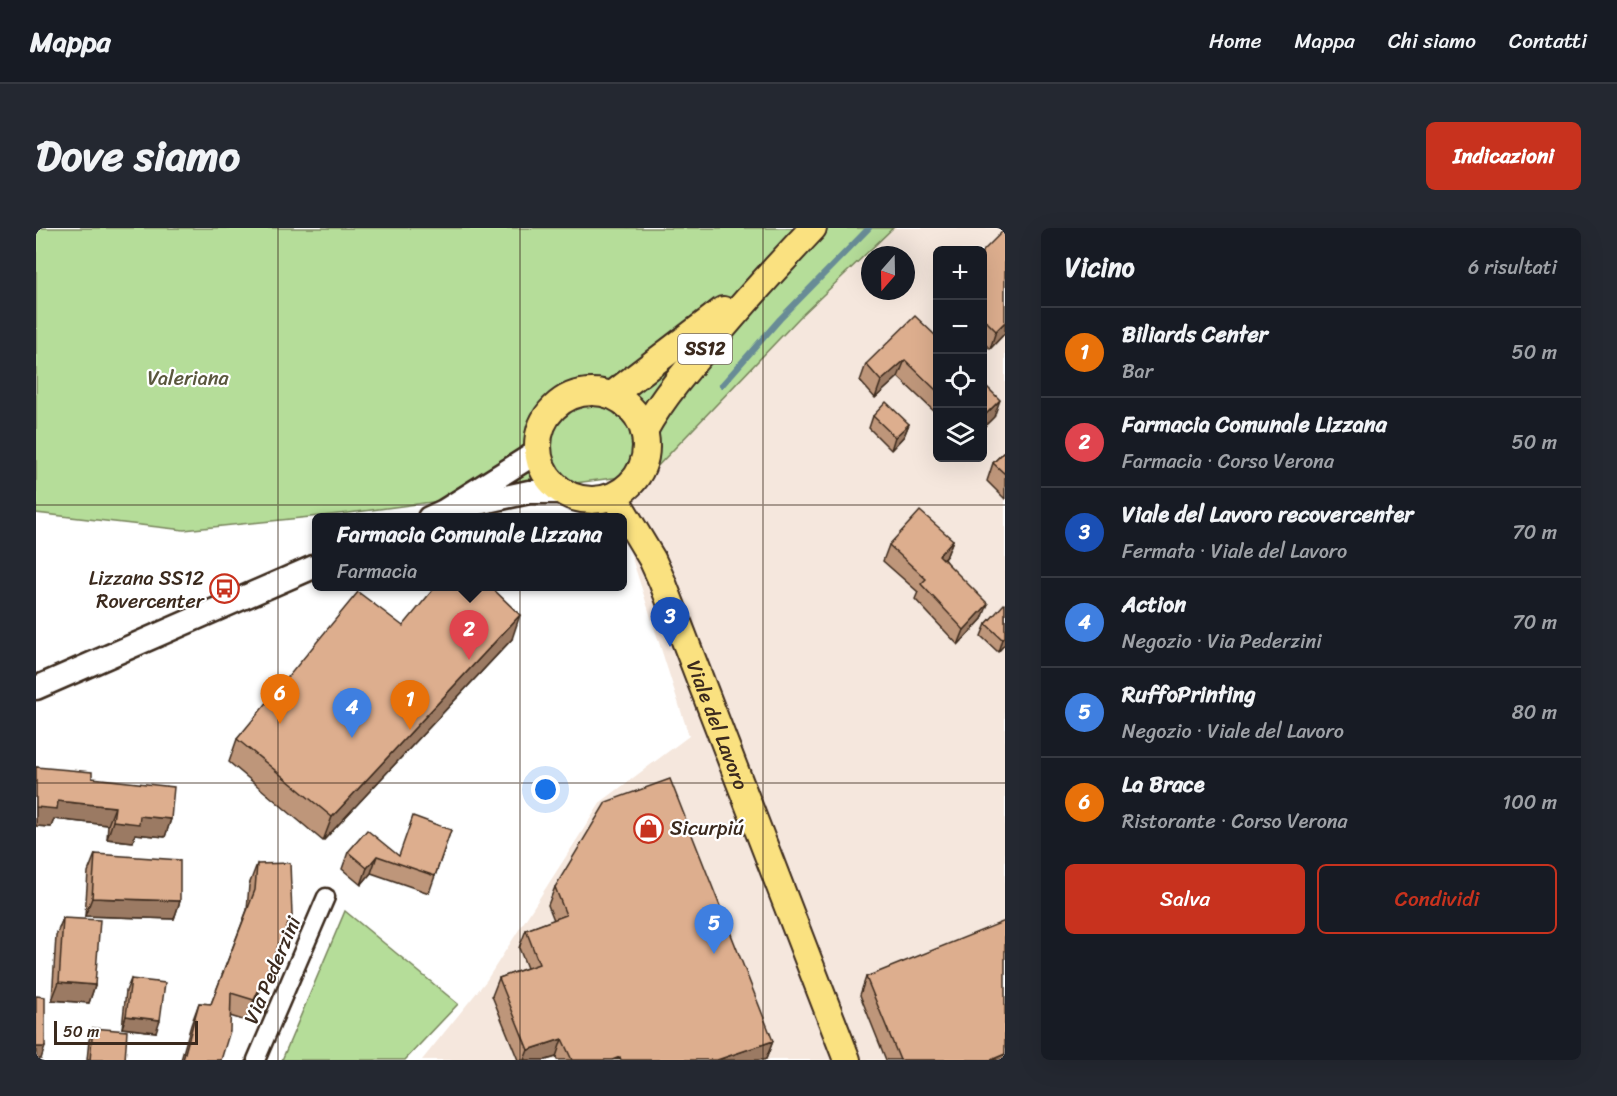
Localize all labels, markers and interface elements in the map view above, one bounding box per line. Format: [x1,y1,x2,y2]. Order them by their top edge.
text: Mappa [30,17,111,66]
text: Home [1209,22,1261,60]
text: Mappa [1294,22,1355,60]
text: Chi siamo [1388,22,1476,60]
text: Contatti [1509,22,1587,60]
text: Dove siamo [36,119,240,193]
button: Indicazioni [1426,122,1581,190]
text: Vicino [1065,244,1135,290]
north arrow [861,246,915,300]
map controls [933,246,987,462]
button: + [933,246,987,300]
text: 6 risultati [1468,250,1557,285]
button: − [933,300,987,354]
text: Biliards Center [1122,315,1268,354]
road number: SS12 [678,334,732,364]
text: 1 [1080,335,1089,370]
text: 50 m [1512,335,1557,370]
button: locate [933,354,987,408]
text: Bar [1122,354,1153,389]
park label: Valeriana [147,361,230,396]
text: Farmacia Comunale Lizzana [1122,405,1387,444]
button: layers [933,408,987,462]
text: 2 [1079,425,1090,460]
text: 50 m [1512,425,1557,460]
text: Farmacia · Corso Verona [1122,444,1334,479]
text: Viale del Lavoro recovercenter [1122,495,1413,534]
popup [312,513,627,591]
text: Farmacia Comunale Lizzana [337,515,602,554]
text: 3 [1079,515,1090,550]
text: 70 m [1512,515,1557,550]
text: Fermata · Viale del Lavoro [1122,534,1347,569]
text: Farmacia [337,554,417,589]
place label: Lizzana SS12 Rovercenter [89,561,205,619]
bus stop icon: Lizzana SS12 Rovercenter [209,573,241,605]
text: Action [1122,585,1186,624]
pin: 3 [650,598,690,647]
text: 4 [1078,605,1091,640]
text: 70 m [1512,605,1557,640]
pin: 2 [450,610,488,660]
text: Negozio · Via Pederzini [1122,624,1322,659]
street label: Viale del Lavoro [676,655,758,795]
pin: 6 [260,674,300,724]
text: RuffoPrinting [1122,675,1256,714]
pin: 1 [390,680,430,730]
pin: 4 [332,688,372,738]
text: 5 [1078,695,1091,730]
text: 80 m [1512,695,1557,730]
text: Negozio · Viale del Lavoro [1122,714,1344,749]
text: La Brace [1122,765,1205,804]
your location [531,775,560,804]
text: 6 [1079,785,1090,820]
text: 100 m [1503,785,1557,820]
text: Ristorante · Corso Verona [1122,804,1348,839]
place label: Sicurpiú [670,811,744,846]
shop icon: Sicurpiú [633,812,665,844]
button: Salva [1065,864,1305,934]
button: Condividi [1317,864,1557,934]
pin: 5 [694,904,734,954]
street label: Via Pederzini [234,910,311,1030]
text: 50 m [63,1017,99,1046]
scale bar [54,1018,198,1046]

